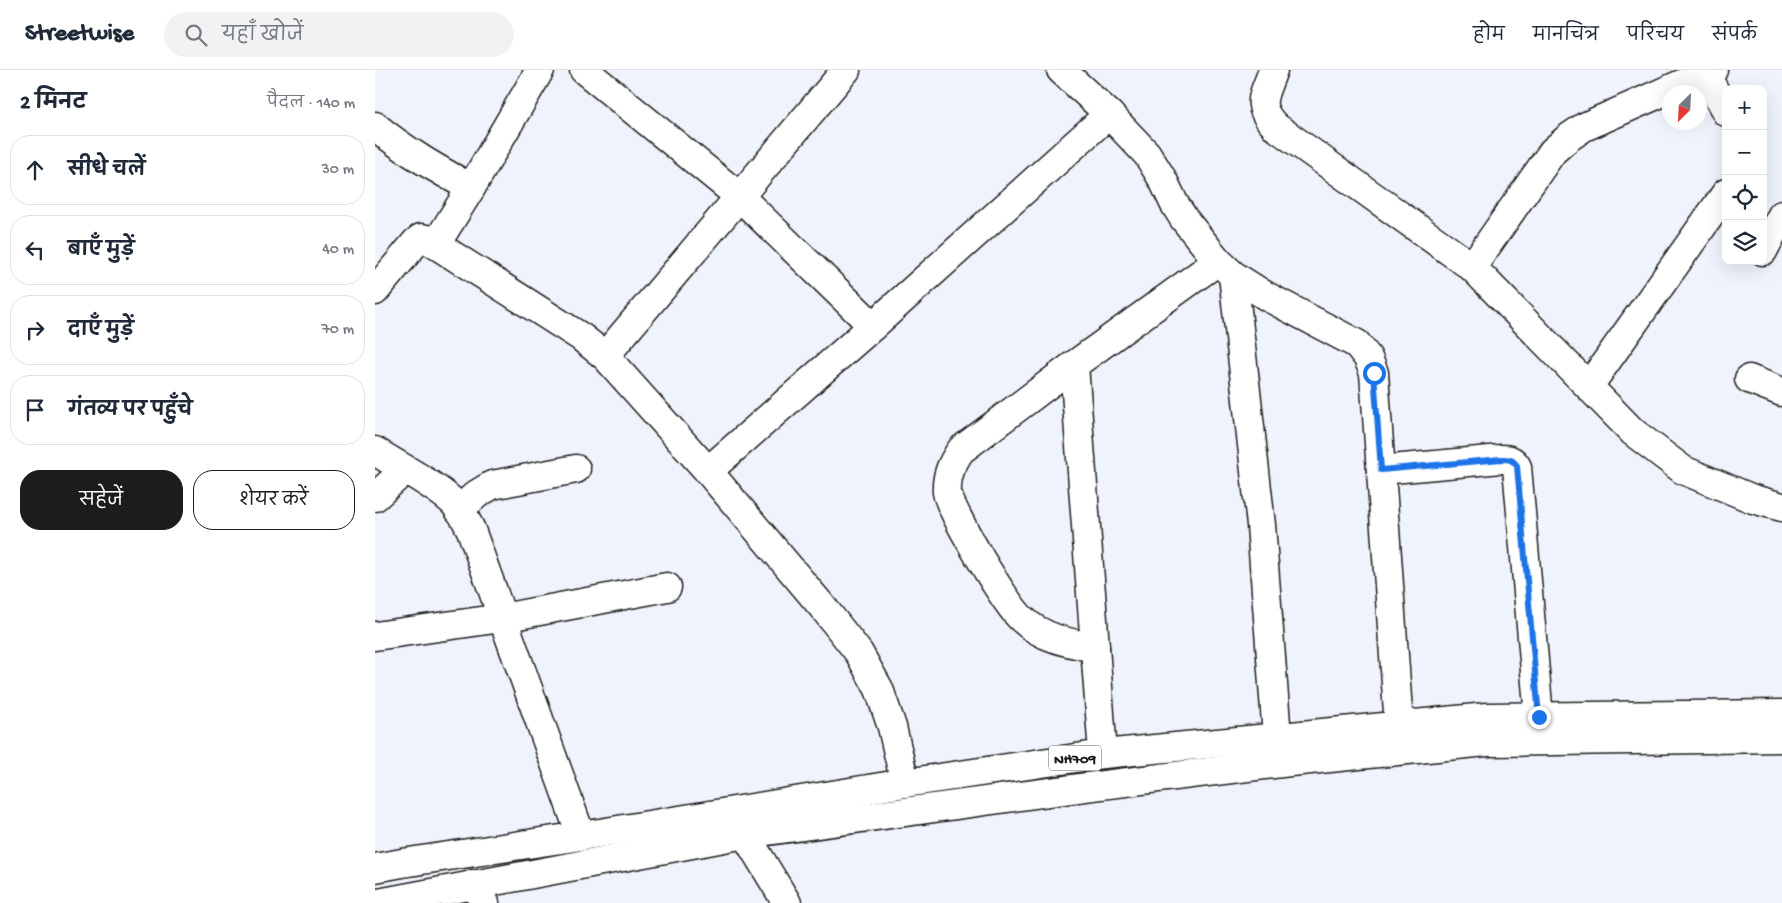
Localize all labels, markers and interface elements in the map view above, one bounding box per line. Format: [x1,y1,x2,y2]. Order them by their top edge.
search box [164,12,514,57]
text: Streetwise [25,20,134,49]
icon: search [182,21,210,49]
text: यहाँ खोजें [222,25,303,48]
text: होम [1473,26,1505,47]
text: मानचित्र [1533,26,1599,47]
text: परिचय [1627,26,1684,47]
text: संपर्क [1712,26,1757,47]
north arrow [1662,85,1707,130]
map controls [1722,85,1767,265]
button: + [1722,85,1767,130]
text: 2 मिनट [20,92,86,117]
text: पैदल · 140 m [267,95,355,114]
button: − [1722,130,1767,175]
icon: ahead [21,156,49,184]
text: सीधे चलें [68,160,145,183]
text: 30 m [321,161,354,180]
button: locate [1722,175,1767,220]
button: layers [1722,220,1767,265]
icon: left [21,236,49,264]
text: बाएँ मुड़ें [68,240,134,263]
text: 40 m [322,241,354,260]
icon: right [21,316,49,344]
text: दाएँ मुड़ें [68,320,134,343]
text: 70 m [321,321,354,340]
route start [1363,362,1386,385]
icon: arrive [21,396,49,424]
text: गंतव्य पर पहुँचे [68,400,192,423]
button: सहेजें [20,470,183,530]
button: शेयर करें [193,470,355,530]
route end [1528,706,1551,729]
road number: NH709 [1049,746,1101,770]

